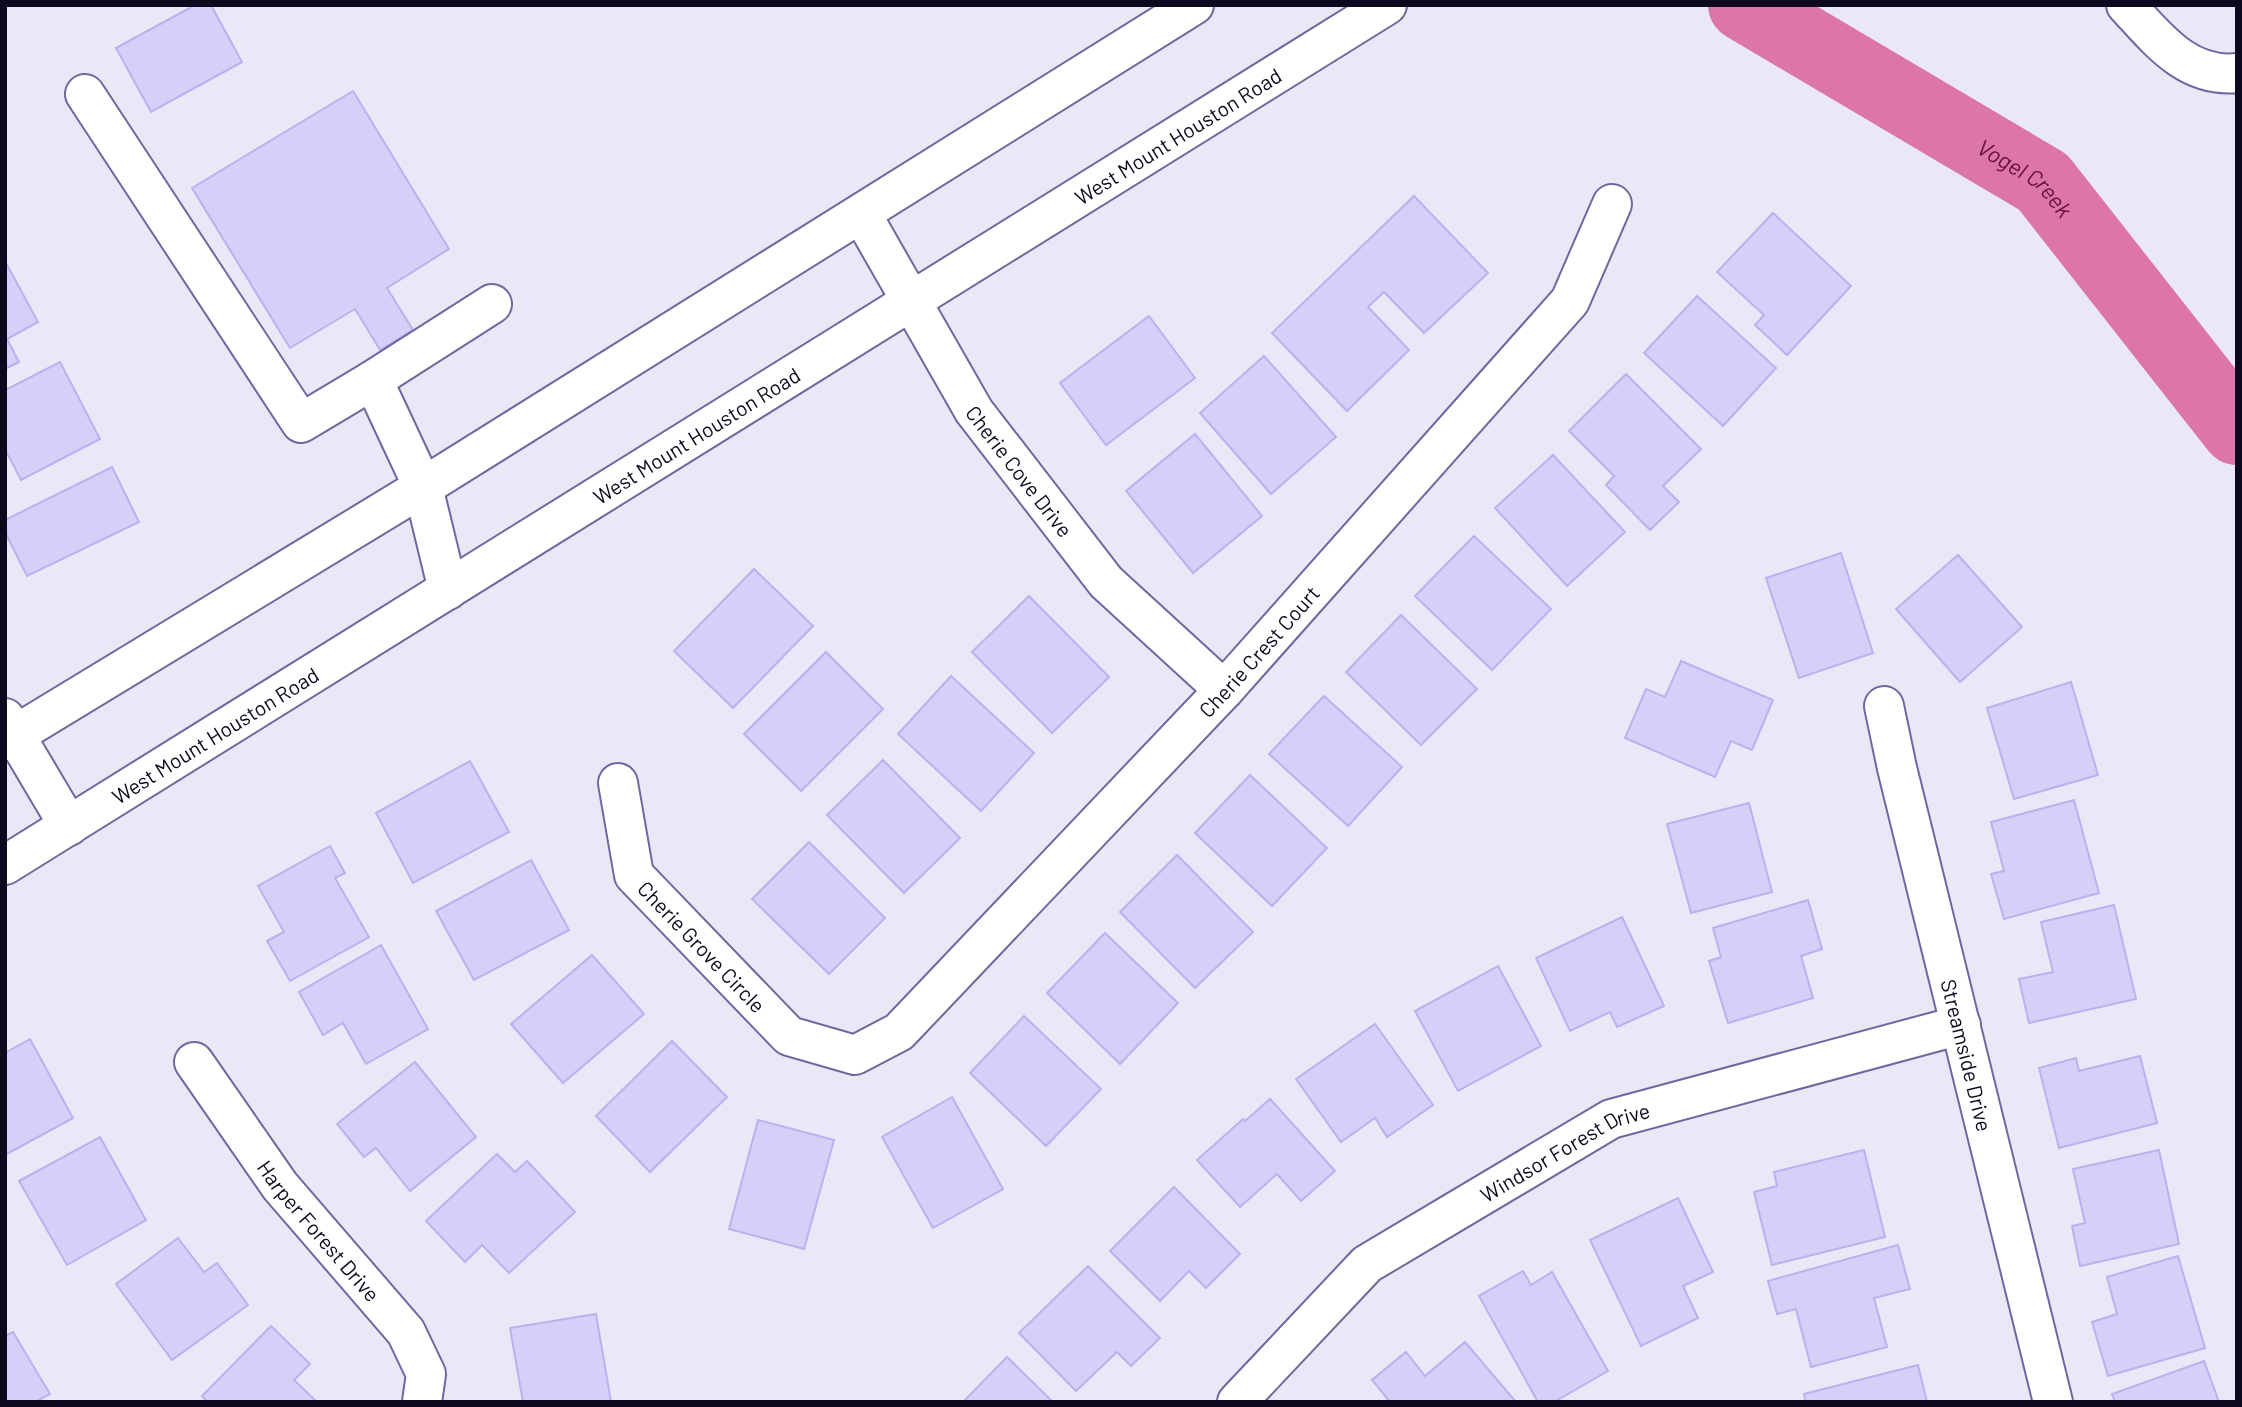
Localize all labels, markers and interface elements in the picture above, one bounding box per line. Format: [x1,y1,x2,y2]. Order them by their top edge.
street label: West Mount Houston Road [1070,62,1285,209]
water label: Vogel Creek [1973,132,2079,223]
street label: West Mount Houston Road [588,361,804,509]
street label: Cherie Cove Drive [961,400,1079,541]
street label: Cherie Crest Court [1193,580,1324,722]
street label: West Mount Houston Road [107,661,323,808]
street label: Cherie Grove Circle [634,875,771,1017]
street label: Streamside Drive [1937,976,1998,1134]
street label: Windsor Forest Drive [1475,1097,1652,1207]
street label: Harper Forest Drive [253,1155,386,1306]

